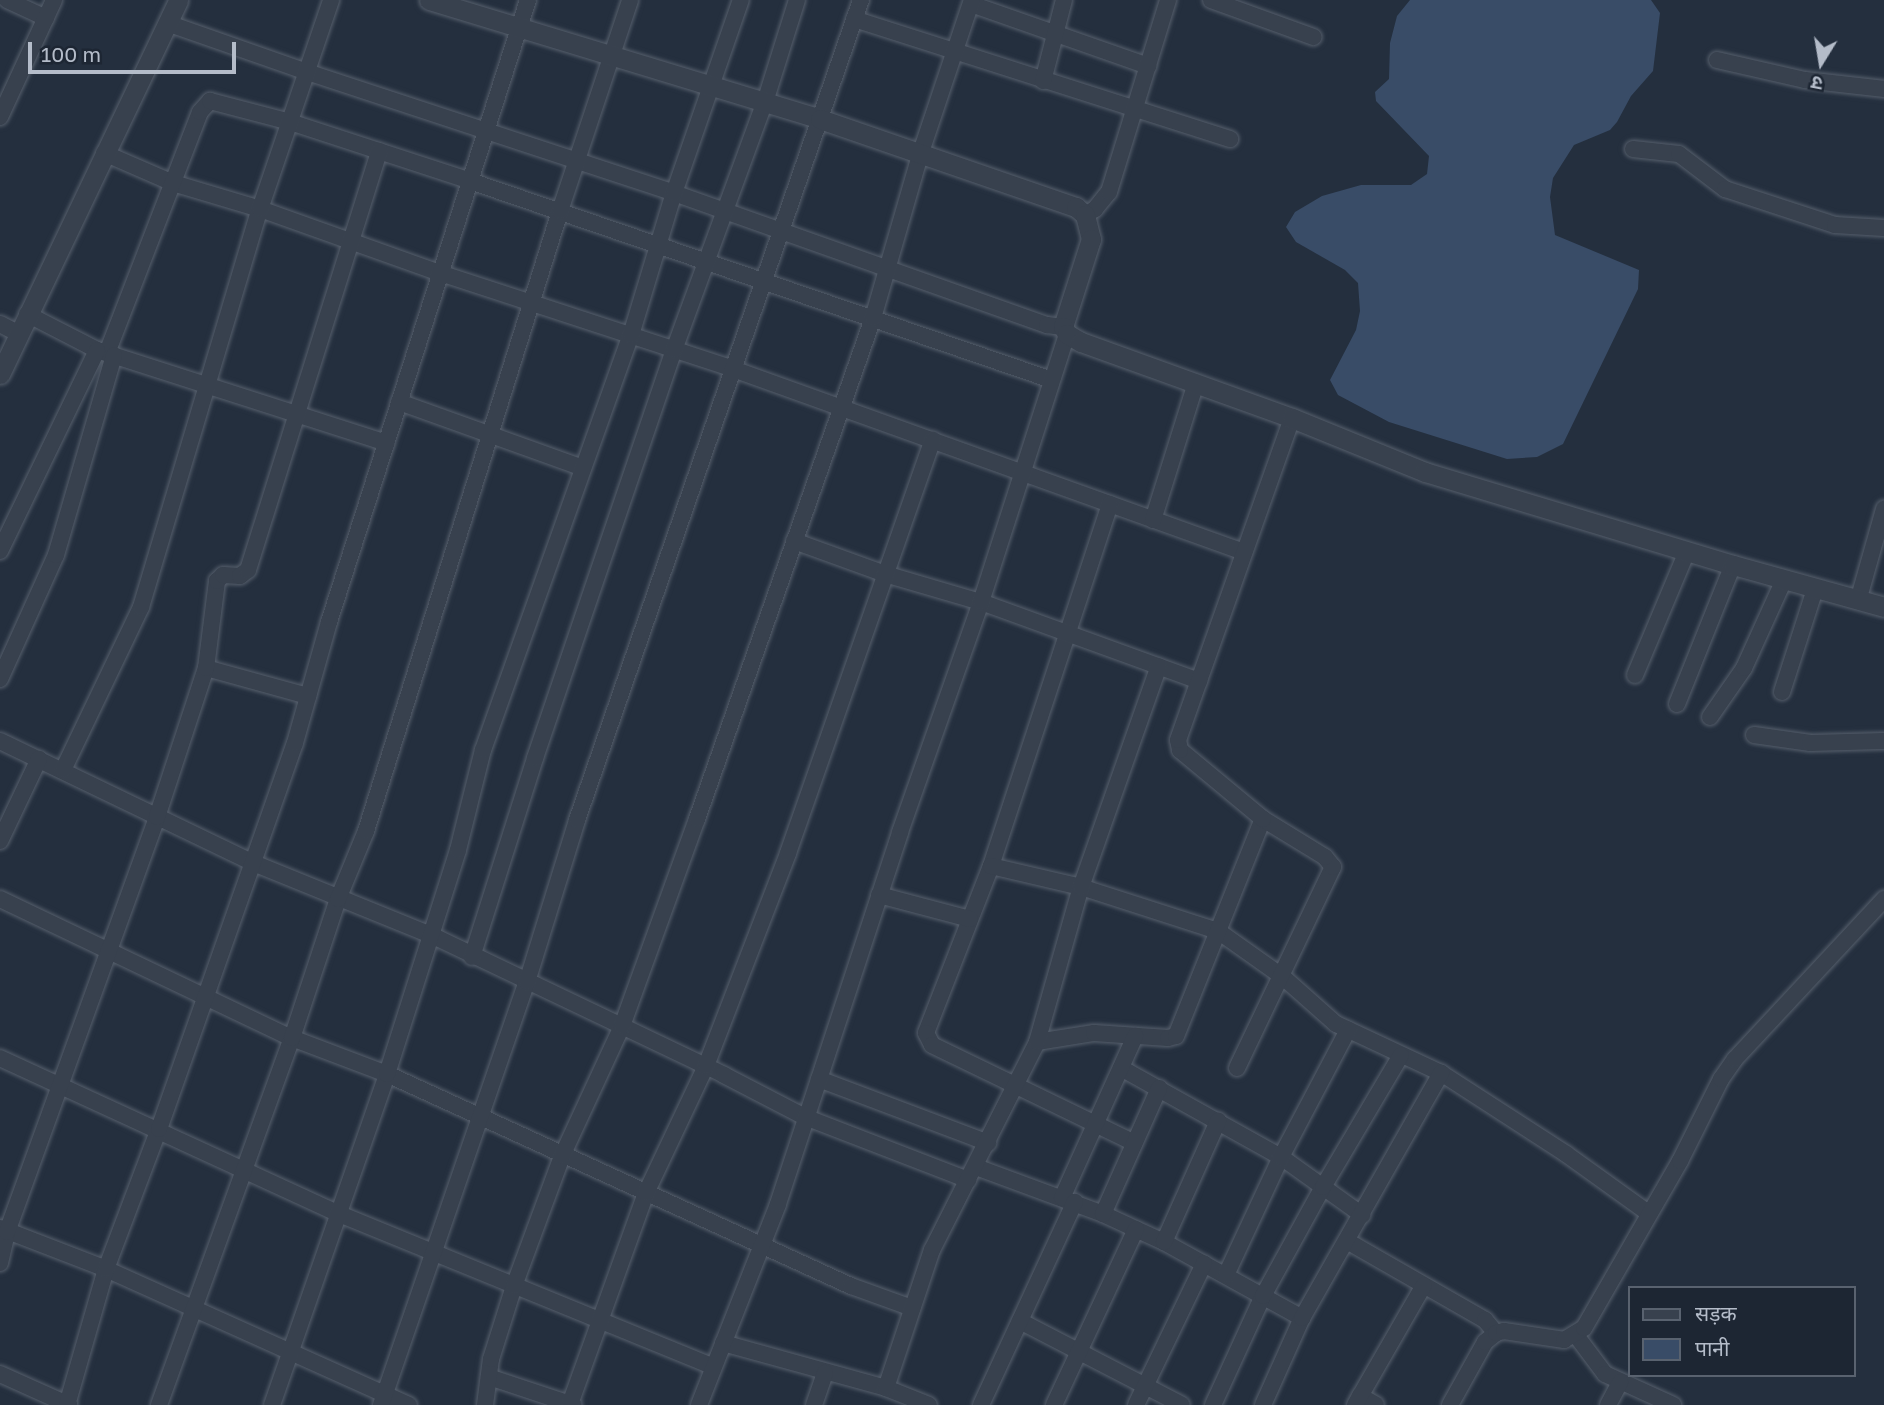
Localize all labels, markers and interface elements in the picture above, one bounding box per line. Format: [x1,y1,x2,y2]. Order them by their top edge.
scale bar [32,28,240,72]
north arrow [1786,28,1856,98]
text: 100 m [41,41,101,67]
text: उ [1809,72,1825,96]
legend [1629,1286,1856,1377]
text: सड़क [1695,1300,1737,1326]
text: पानी [1695,1335,1729,1361]

